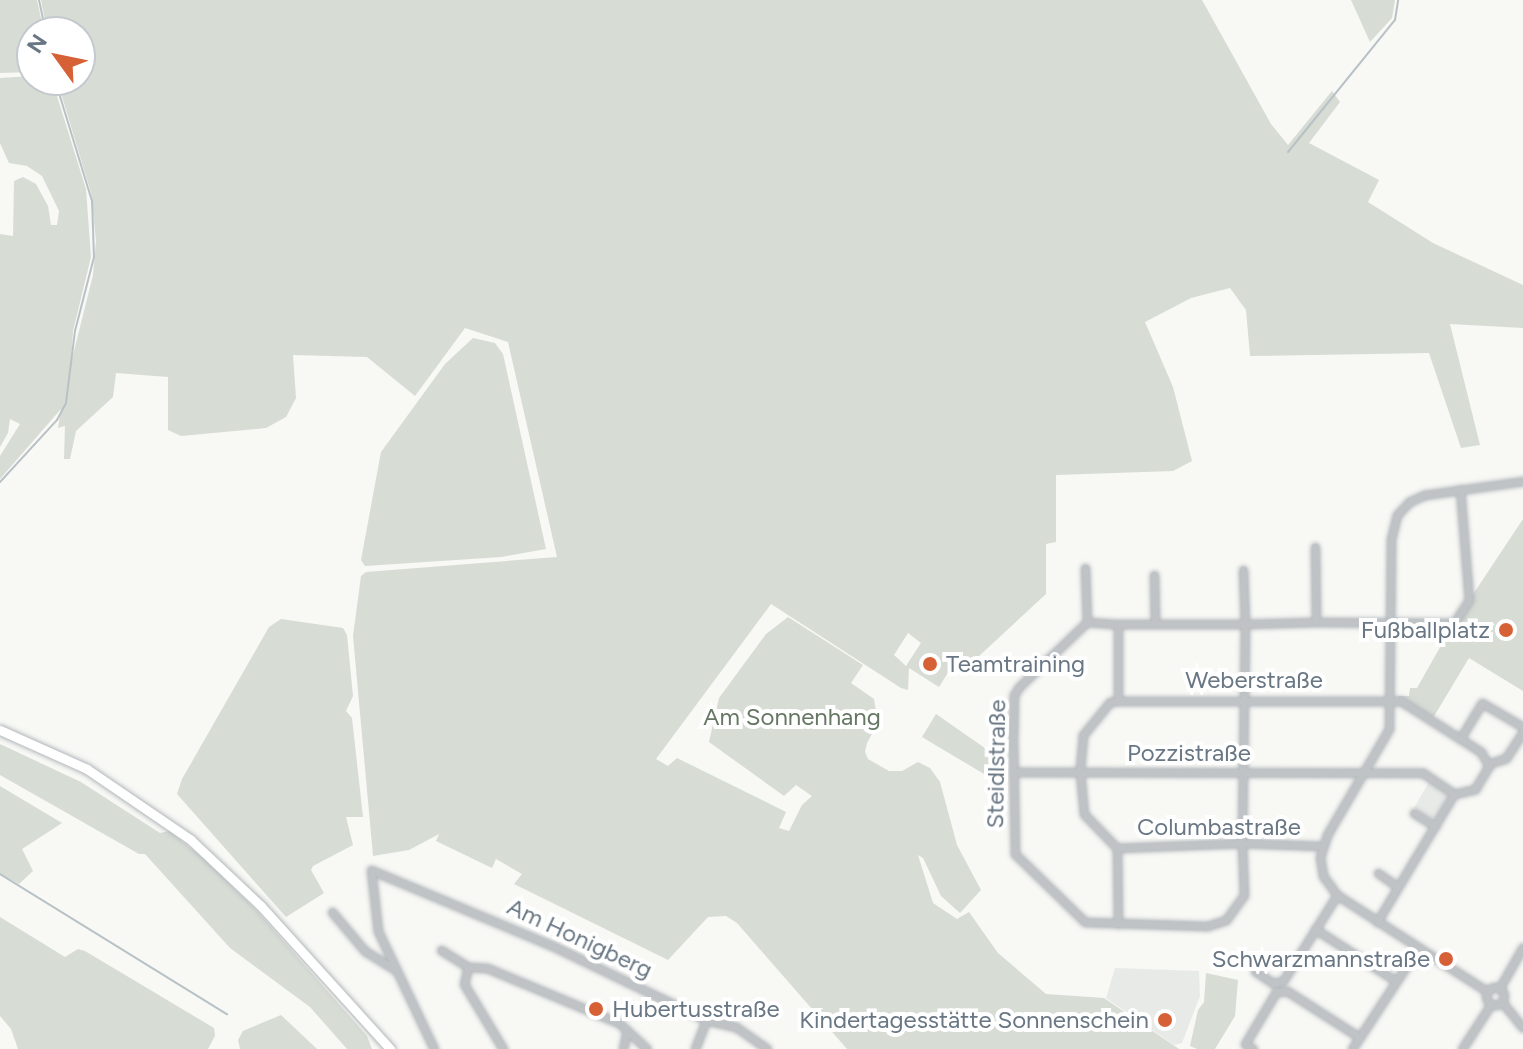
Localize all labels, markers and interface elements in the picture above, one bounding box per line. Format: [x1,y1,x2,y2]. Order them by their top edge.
north arrow [16,16,96,96]
text: N [21,29,53,58]
place label: Fußballplatz [1361,616,1490,644]
marker: Fußballplatz [1497,621,1515,639]
place label: Teamtraining [946,650,1085,678]
marker: Teamtraining [921,655,939,673]
street label: Weberstraße [1185,666,1323,694]
street label: Steidlstraße [980,699,1012,829]
park label: Am Sonnenhang [703,703,881,731]
street label: Pozzistraße [1127,739,1251,767]
street label: Columbastraße [1137,813,1301,841]
street label: Am Honigberg [503,892,657,984]
place label: Schwarzmannstraße [1212,945,1430,973]
marker: Schwarzmannstraße [1437,950,1455,968]
place label: Hubertusstraße [612,995,780,1023]
marker: Hubertusstraße [587,1000,605,1018]
place label: Kindertagesstätte Sonnenschein [799,1006,1149,1034]
marker: Kindertagesstätte Sonnenschein [1156,1011,1174,1029]

